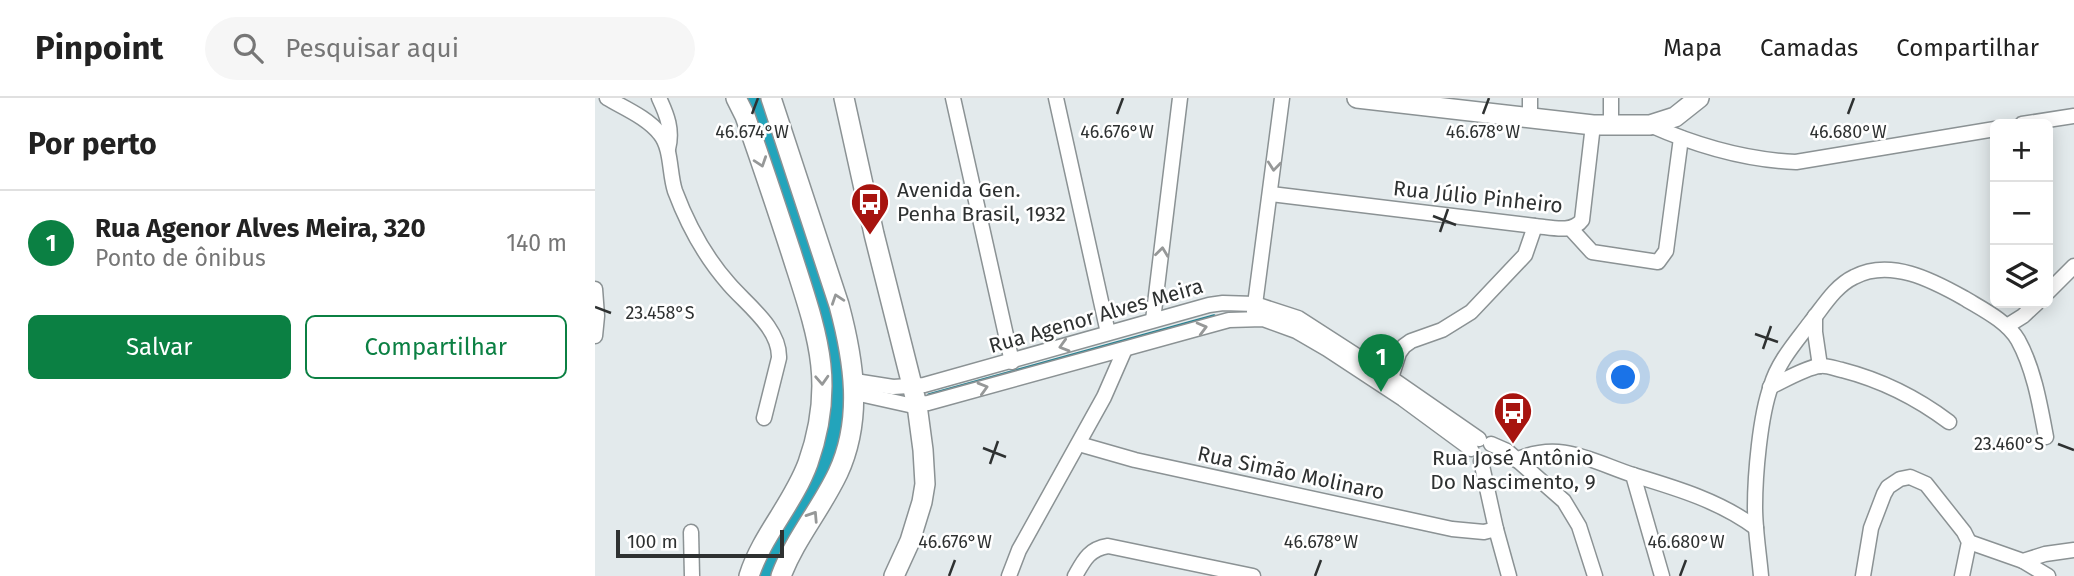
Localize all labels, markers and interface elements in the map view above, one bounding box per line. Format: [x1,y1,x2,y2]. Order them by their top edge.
search box [205,17,695,80]
text: Pinpoint [35,28,163,68]
icon: search [229,29,267,67]
text: Pesquisar aqui [285,33,459,64]
text: Mapa [1663,34,1722,62]
text: Camadas [1760,34,1858,62]
text: Compartilhar [1896,34,2039,62]
map controls [1990,119,2053,308]
button: + [1990,119,2053,182]
text: 46.674°W [715,121,789,143]
text: 46.676°W [1080,121,1154,143]
text: 46.678°W [1446,121,1520,143]
text: 46.680°W [1809,121,1887,143]
text: Por perto [28,126,157,162]
one-way arrow [753,155,767,167]
one-way arrow [1267,161,1282,172]
street label: Rua Júlio Pinheiro [1392,175,1564,219]
place label: Avenida Gen. Penha Brasil, 1932 [897,177,1066,227]
bus stop icon: Avenida Gen. Penha Brasil, 1932 [849,181,891,236]
button: − [1990,182,2053,245]
text: Rua Agenor Alves Meira, 320 [95,213,426,244]
text: 1 [46,229,56,257]
text: 140 m [506,229,567,257]
text: Ponto de ônibus [95,244,266,272]
button: layers [1990,245,2053,308]
one-way arrow [1154,246,1169,258]
street label: Rua Agenor Alves Meira [986,273,1206,359]
one-way arrow [831,294,845,306]
text: 23.458°S [625,302,695,324]
button: Salvar [28,315,291,379]
button: Compartilhar [305,315,567,379]
one-way arrow [1196,322,1208,337]
pin: 1 [1358,334,1404,392]
one-way arrow [1058,338,1070,353]
your location [1606,360,1640,394]
one-way arrow [815,375,830,386]
one-way arrow [977,381,989,396]
bus stop icon: Rua José Antônio Do Nascimento, 9 [1492,390,1534,445]
text: 23.460°S [1974,433,2044,455]
street label: Rua Simão Molinaro [1195,440,1387,506]
place label: Rua José Antônio Do Nascimento, 9 [1430,445,1596,495]
one-way arrow [804,510,817,523]
scale bar [616,527,784,559]
text: 100 m [627,530,678,553]
text: 46.676°W [918,531,992,553]
text: 46.678°W [1284,531,1358,553]
text: 46.680°W [1647,531,1725,553]

